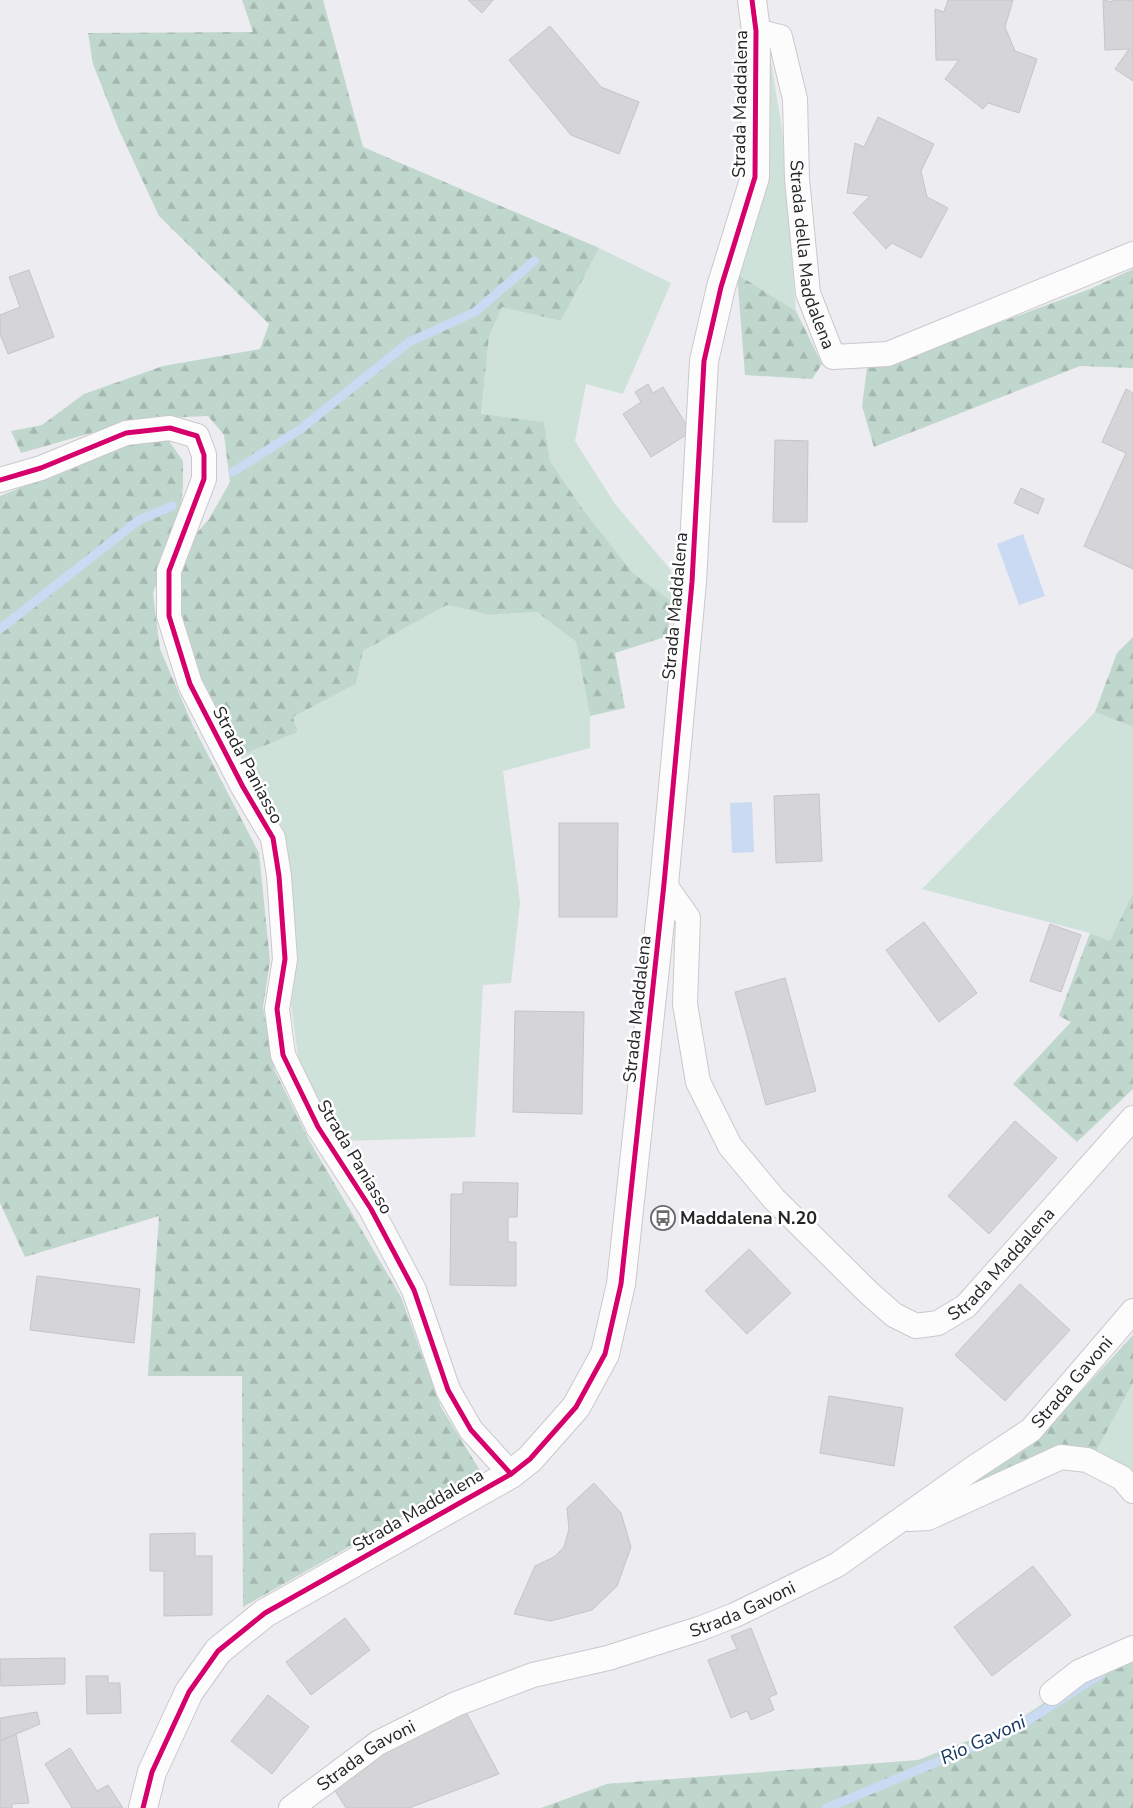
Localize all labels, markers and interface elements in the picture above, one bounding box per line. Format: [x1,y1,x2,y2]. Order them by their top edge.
street label: Strada Maddalena [727,30,753,178]
street label: Strada della Maddalena [785,160,841,353]
street label: Strada Maddalena [657,531,693,681]
street label: Strada Paniasso [207,702,289,828]
street label: Strada Maddalena [617,934,657,1084]
street label: Strada Paniasso [311,1095,399,1219]
street label: Strada Maddalena [943,1202,1060,1326]
bus stop icon: Maddalena N.20 [650,1205,676,1231]
place label: Maddalena N.20 [680,1206,817,1230]
street label: Strada Gavoni [1026,1331,1118,1433]
street label: Strada Maddalena [348,1463,488,1557]
street label: Strada Gavoni [686,1575,799,1643]
water label: Rio Gavoni [936,1709,1031,1771]
street label: Strada Gavoni [312,1714,420,1797]

